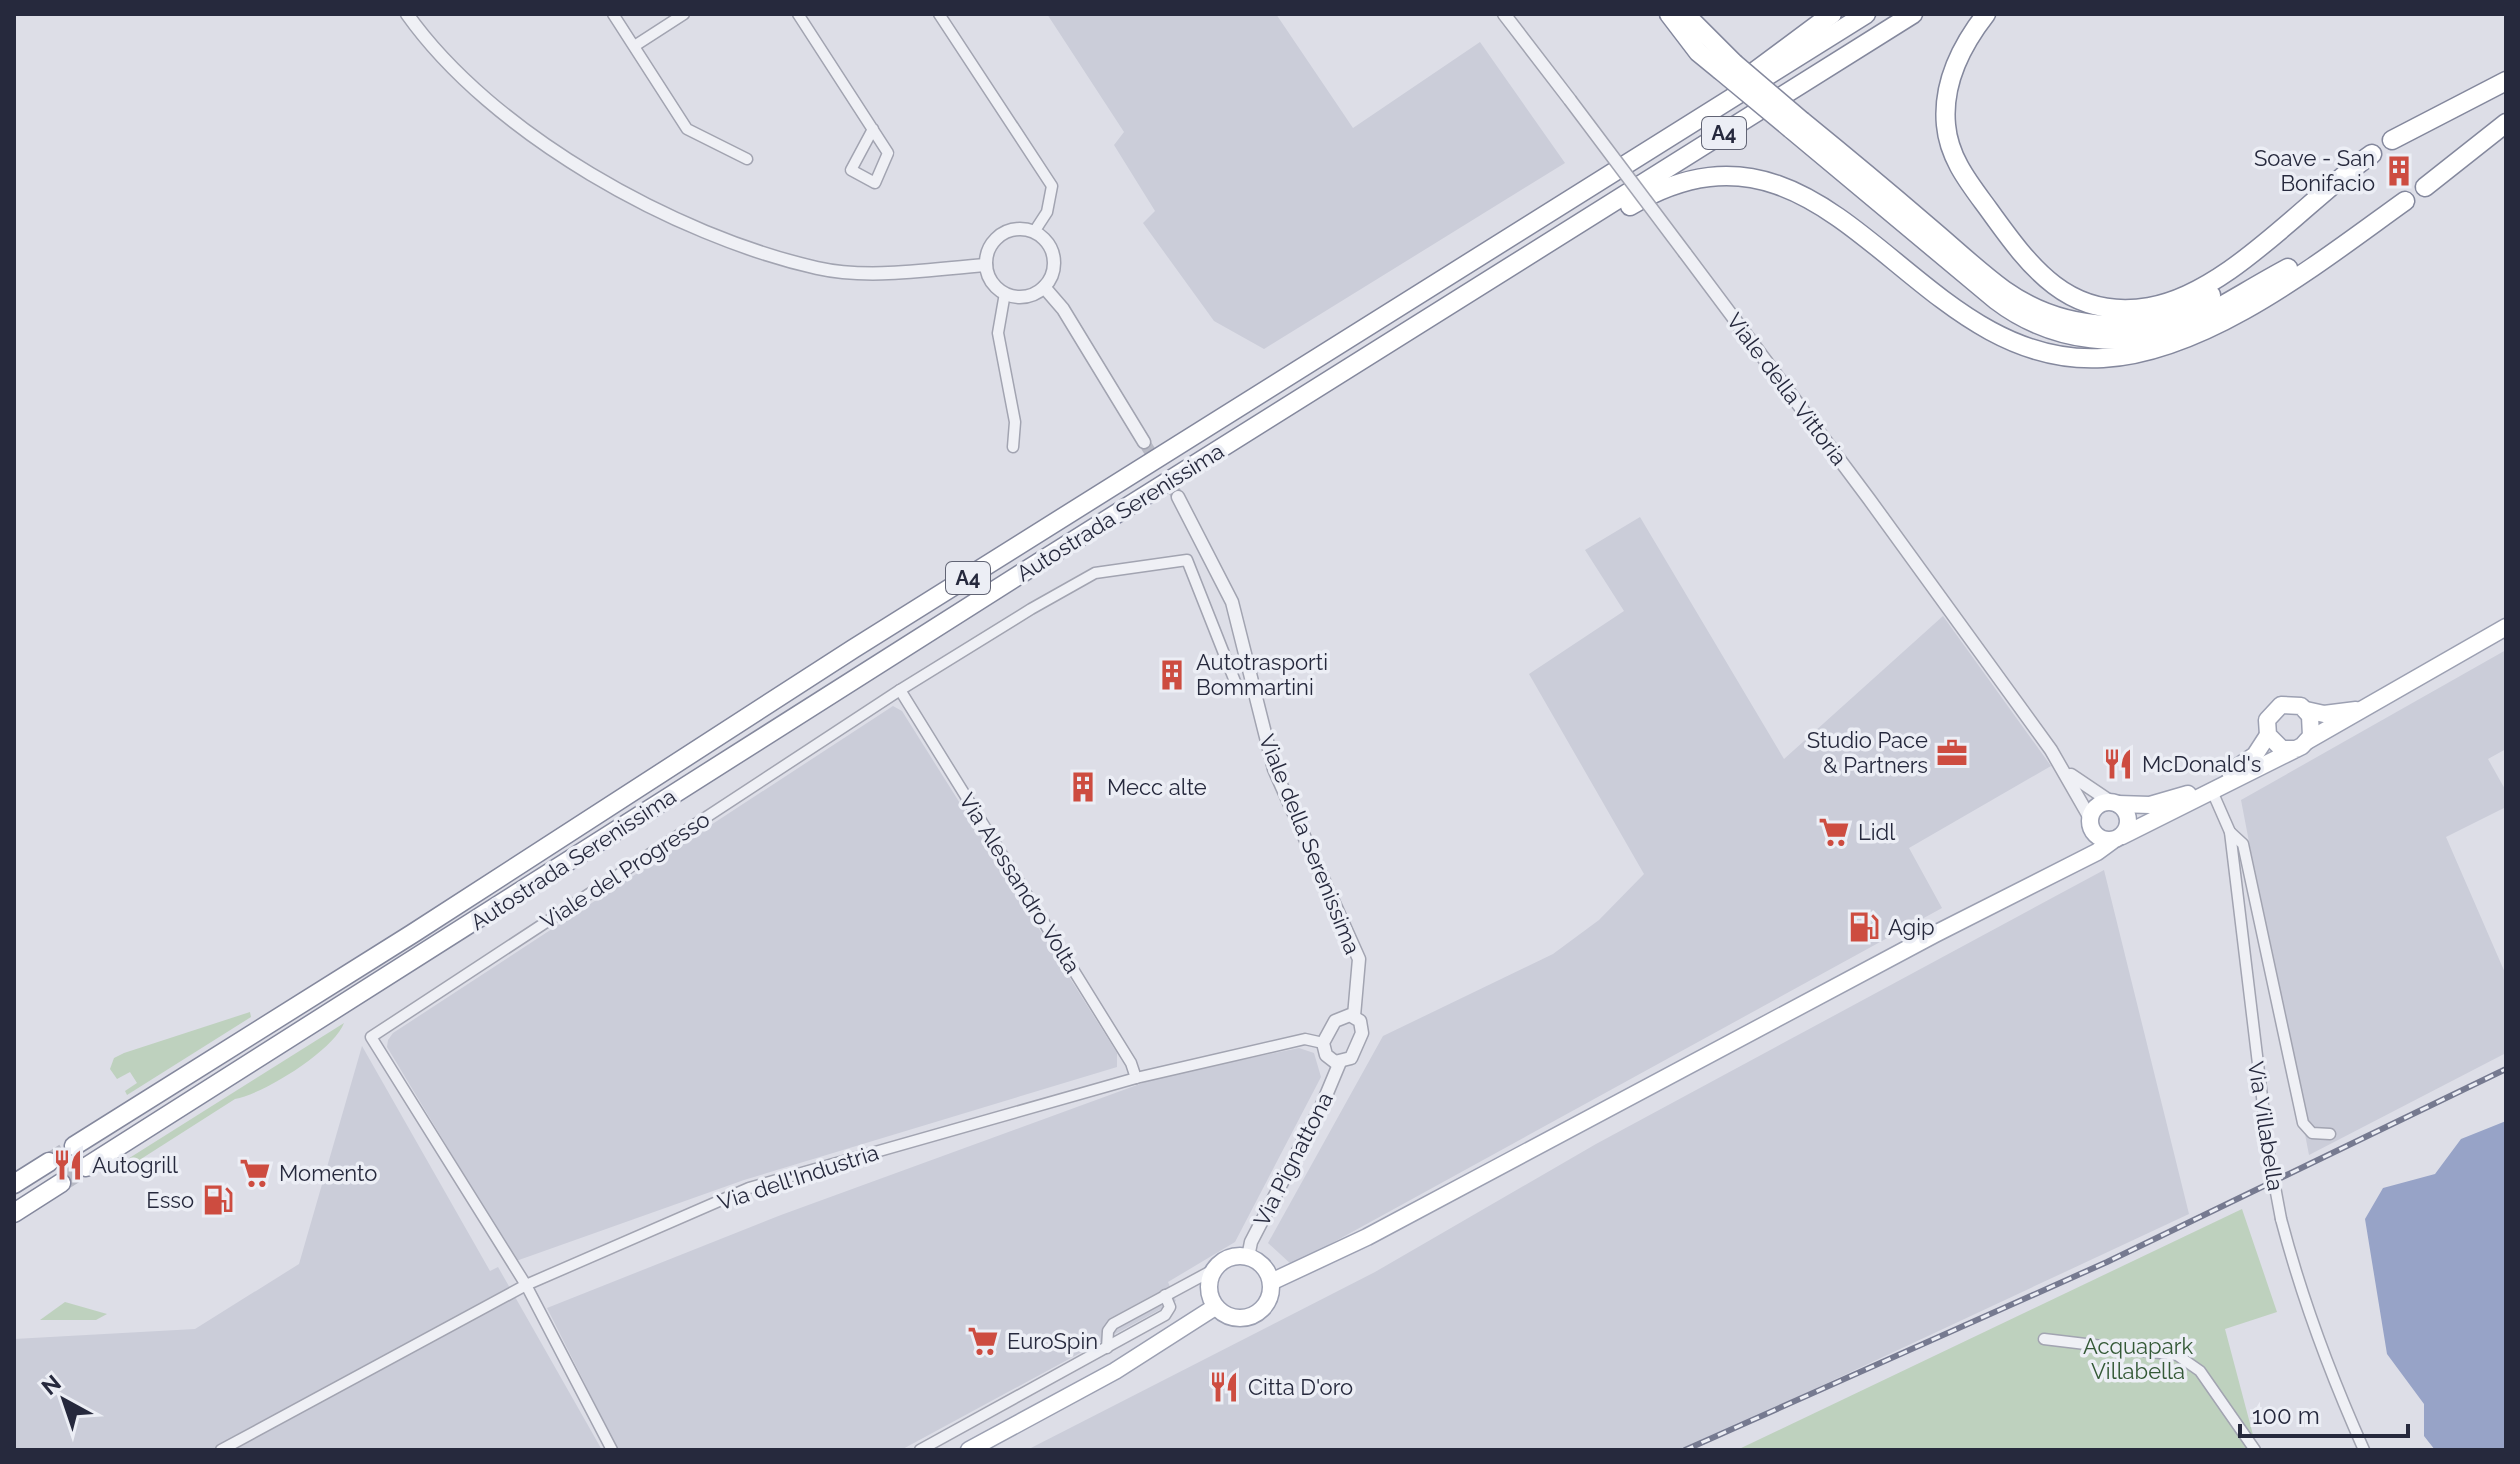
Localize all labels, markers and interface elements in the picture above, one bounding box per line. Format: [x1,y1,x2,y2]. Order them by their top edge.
road number: A4 [1702,117,1746,149]
place label: Soave - San Bonifacio [2254,145,2375,196]
building icon: Soave - San Bonifacio [2382,154,2416,188]
street label: Viale della Vittoria [1721,308,1853,470]
street label: Autostrada Serenissima [1012,438,1228,586]
road number: A4 [946,562,990,594]
place label: Autotrasporti Bommartini [1196,649,1328,700]
building icon: Autotrasporti Bommartini [1155,658,1189,692]
place label: Studio Pace & Partners [1807,727,1928,778]
street label: Viale della Serenissima [1254,730,1366,958]
office icon: Studio Pace & Partners [1935,736,1969,770]
restaurant icon: McDonald's [2101,747,2135,781]
place label: McDonald's [2142,751,2261,777]
building icon: Mecc alte [1066,770,1100,804]
place label: Mecc alte [1107,774,1207,800]
street label: Autostrada Serenissima [466,783,680,935]
street label: Via Alessandro Volta [954,788,1086,978]
street label: Viale del Progresso [536,806,714,934]
supermarket icon: Lidl [1817,815,1851,849]
place label: Lidl [1858,819,1895,845]
fuel station icon: Agip [1847,910,1881,944]
place label: Agip [1888,914,1935,940]
street label: Via Villabella [2243,1059,2289,1193]
street label: Via Pignattona [1248,1088,1338,1230]
street label: Via dell'Industria [714,1139,882,1215]
restaurant icon: Autogrill [51,1148,85,1182]
place label: Autogrill [92,1152,178,1178]
supermarket icon: Momento [238,1156,272,1190]
place label: Momento [279,1160,377,1186]
fuel station icon: Esso [201,1183,235,1217]
place label: Esso [146,1187,194,1213]
supermarket icon: EuroSpin [966,1324,1000,1358]
place label: EuroSpin [1007,1328,1098,1354]
park label: Acquapark Villabella [2083,1333,2193,1384]
north arrow [24,1360,104,1440]
text: N [36,1369,66,1400]
restaurant icon: Citta D'oro [1207,1370,1241,1404]
place label: Citta D'oro [1248,1374,1353,1400]
scale bar [2240,1388,2408,1438]
text: 100 m [2252,1401,2320,1430]

